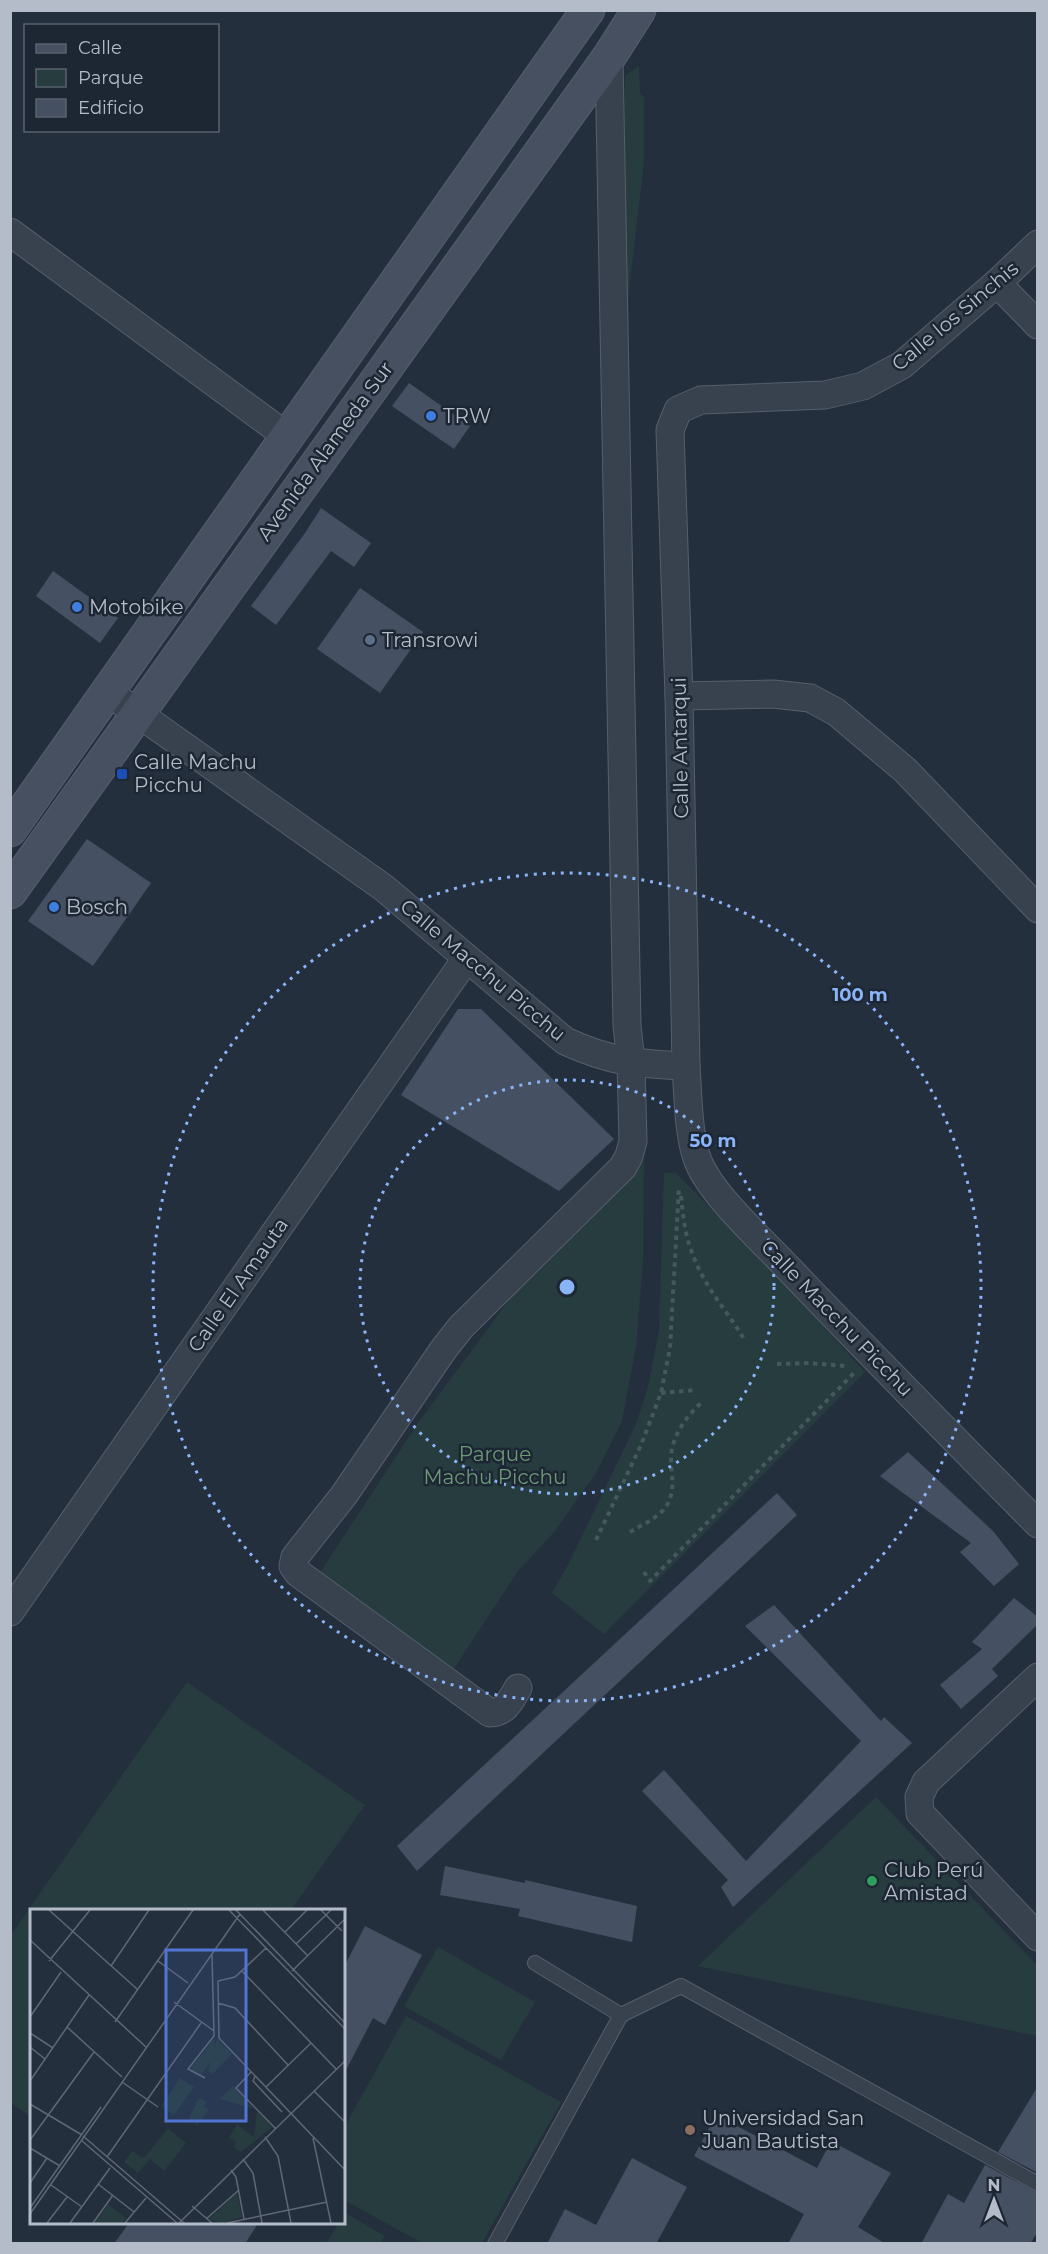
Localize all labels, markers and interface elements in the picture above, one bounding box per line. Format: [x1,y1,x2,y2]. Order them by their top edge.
legend [24,24,219,132]
text: Calle [78,37,122,59]
text: Parque [78,67,144,89]
text: Edificio [78,97,144,119]
street label: Calle los Sinchis [887,256,1023,376]
street label: Avenida Alameda Sur [252,357,398,545]
place label: TRW [443,404,491,428]
marker: TRW [424,409,438,423]
place label: Motobike [89,595,183,619]
marker: Motobike [70,600,84,614]
place label: Transrowi [382,628,478,652]
marker: Transrowi [363,633,377,647]
street label: Calle Antarqui [667,677,693,819]
place label: Calle Machu Picchu [134,750,257,797]
marker: Calle Machu Picchu [115,767,129,781]
street label: Calle Macchu Picchu [396,894,570,1046]
place label: Bosch [66,895,128,919]
marker: Bosch [47,900,61,914]
text: 100 m [832,984,888,1006]
text: 50 m [690,1130,736,1152]
street label: Calle El Amauta [183,1213,293,1357]
street label: Calle Macchu Picchu [756,1235,918,1401]
centre of rings [557,1277,577,1297]
park label: Parque Machu Picchu [423,1442,567,1489]
place label: Club Perú Amistad [884,1858,983,1905]
marker: Club Perú Amistad [865,1874,879,1888]
inset map [30,1909,345,2224]
place label: Universidad San Juan Bautista [701,2106,864,2153]
marker: Universidad San Juan Bautista [683,2123,697,2137]
north arrow [964,2170,1024,2230]
text: N [988,2176,1000,2195]

